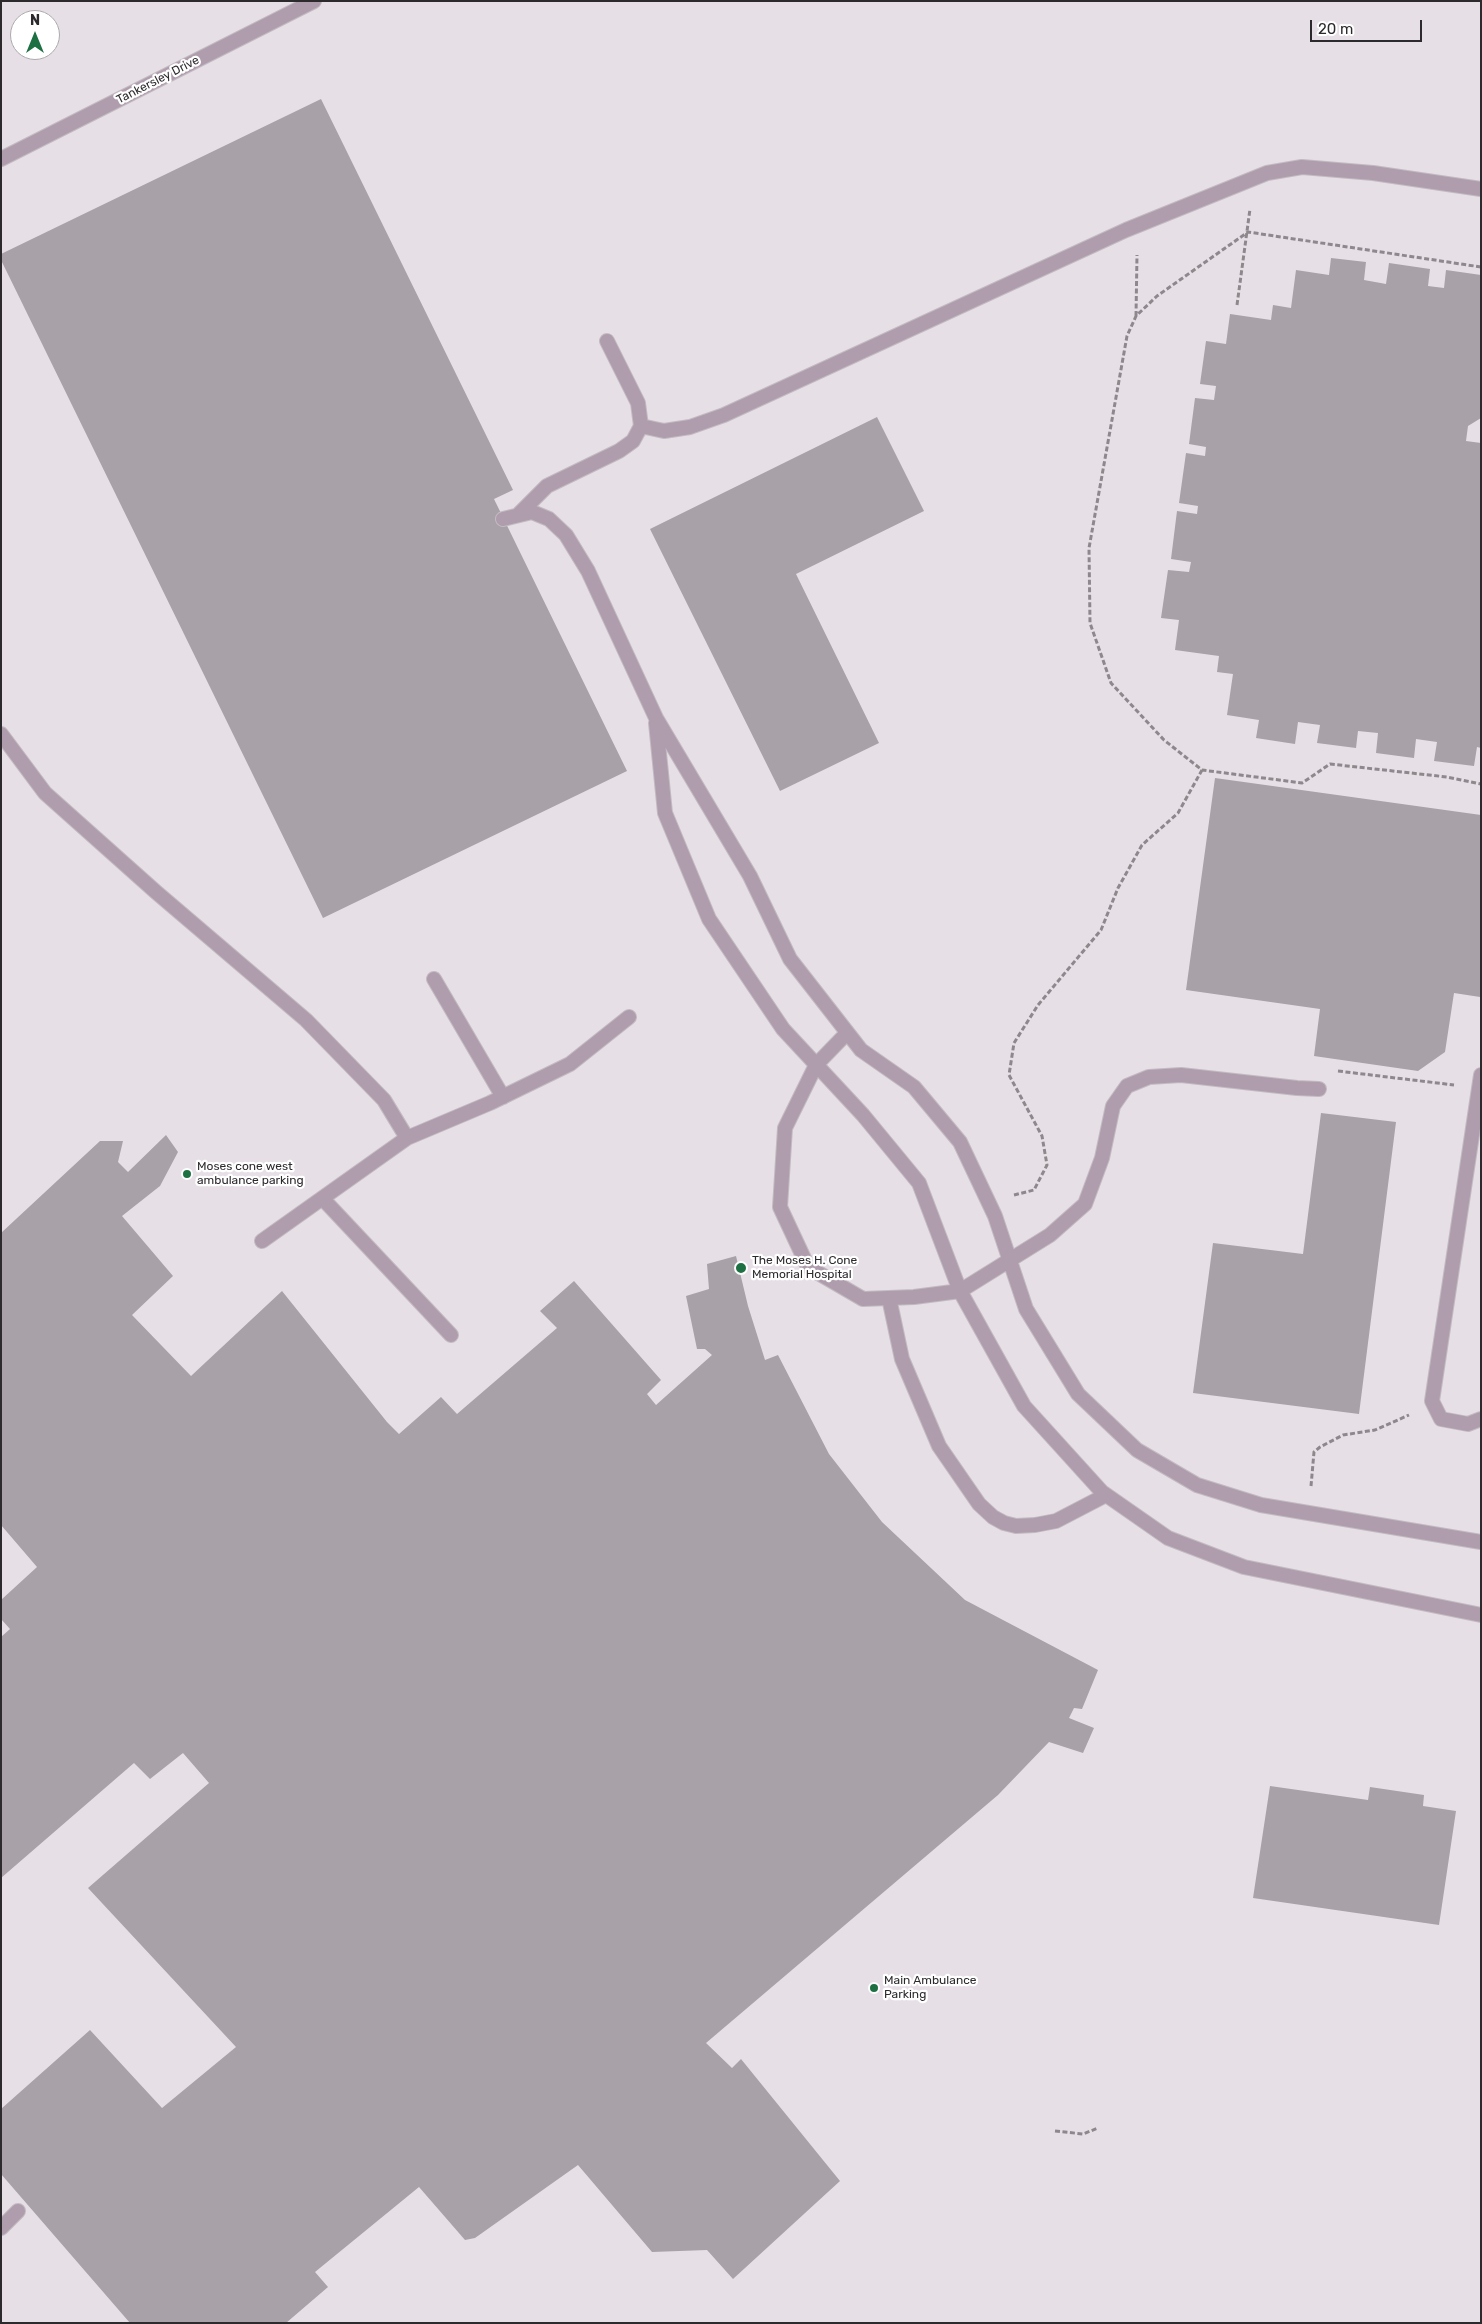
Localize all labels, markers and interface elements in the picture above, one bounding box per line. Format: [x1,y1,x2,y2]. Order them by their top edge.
north arrow [10,10,60,60]
scale bar [1312,10,1424,42]
text: N [30,12,40,29]
text: 20 m [1318,20,1353,38]
street label: Tankersley Drive [114,53,202,107]
place label: Moses cone west ambulance parking [197,1160,304,1188]
marker: Moses cone west ambulance parking [181,1168,193,1180]
place label: The Moses H. Cone Memorial Hospital [752,1254,857,1282]
marker: The Moses H. Cone Memorial Hospital [734,1261,748,1275]
place label: Main Ambulance Parking [884,1974,976,2002]
marker: Main Ambulance Parking [868,1982,880,1994]

